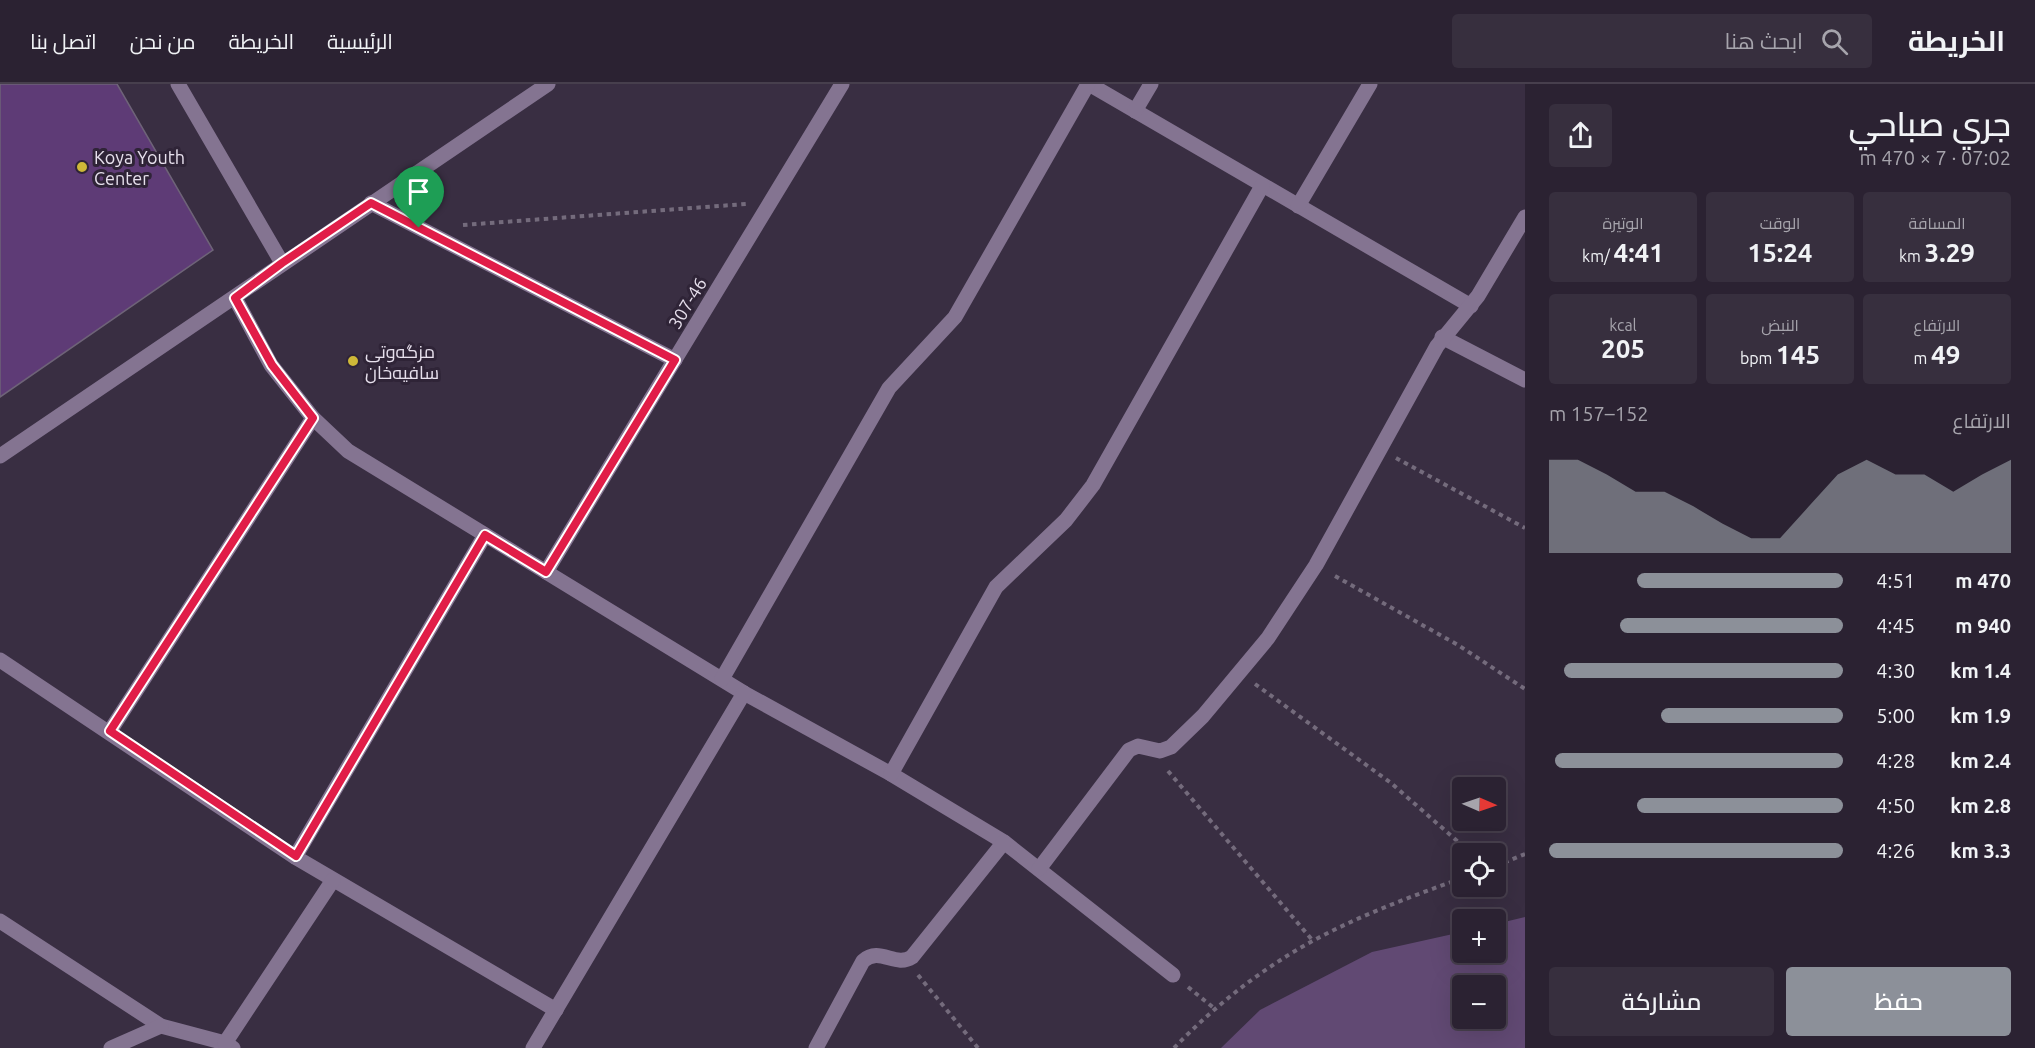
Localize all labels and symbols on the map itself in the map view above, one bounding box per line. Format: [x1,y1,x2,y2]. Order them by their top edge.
place label: Koya Youth Center [94,147,185,188]
marker: Koya Youth Center [75,160,89,174]
pin [393,166,444,228]
street label: 307-46 [664,274,710,332]
place label: مزگه‌وتی سافیه‌خان [365,341,439,384]
marker: مزگه‌وتی سافیه‌خان [346,354,360,368]
north arrow [1452,777,1506,831]

